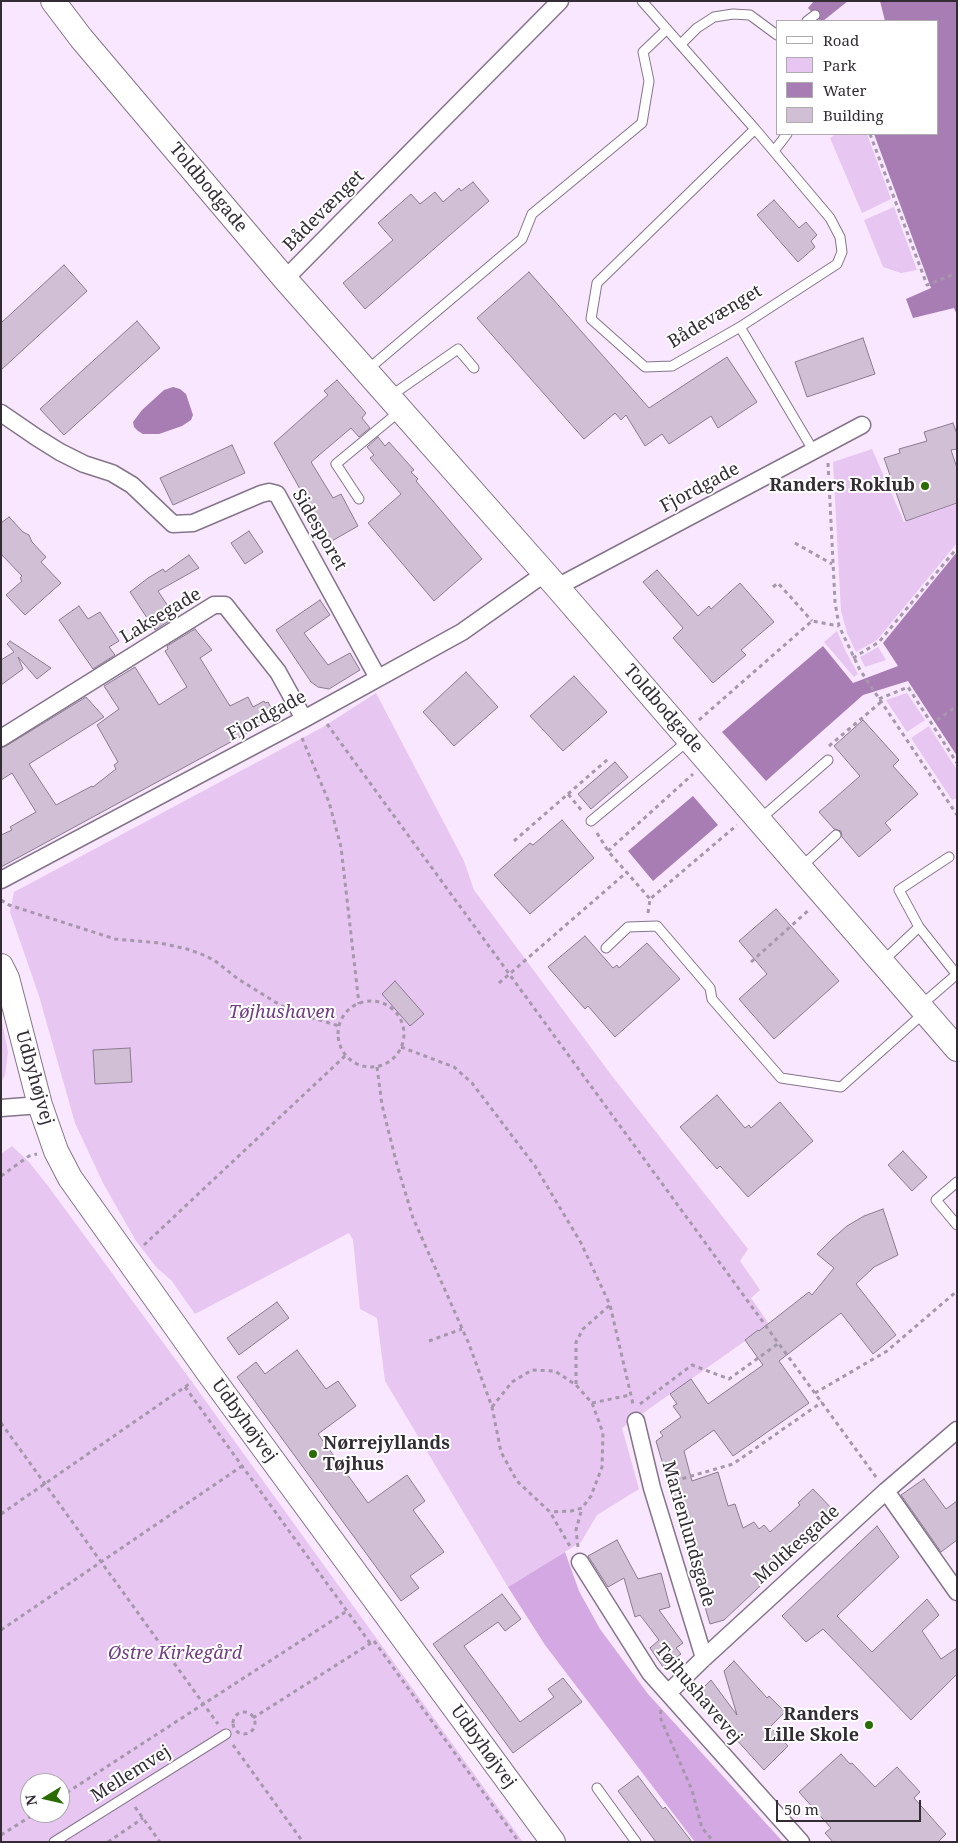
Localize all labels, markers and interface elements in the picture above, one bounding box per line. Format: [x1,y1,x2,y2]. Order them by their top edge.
legend [776,20,938,135]
text: Road [823,30,859,50]
text: Park [823,55,856,75]
text: Water [823,80,866,100]
text: Building [823,105,884,125]
street label: Toldbodgade [164,139,252,237]
street label: Bådevænget [279,166,369,256]
street label: Bådevænget [664,281,766,353]
street label: Fjordgade [657,458,743,518]
place label: Randers Roklub [769,475,915,497]
marker: Randers Roklub [919,480,931,492]
street label: Sidesporet [287,486,351,574]
street label: Laksegade [117,584,205,648]
street label: Toldbodgade [619,660,707,758]
street label: Fjordgade [224,686,310,746]
park label: Tøjhushaven [229,1002,335,1024]
street label: Udbyhøjvej [10,1028,58,1128]
street label: Udbyhøjvej [207,1375,281,1467]
place label: Nørrejyllands Tøjhus [323,1433,450,1476]
marker: Nørrejyllands Tøjhus [307,1448,319,1460]
street label: Marienlundsgade [657,1459,719,1609]
street label: Moltkesgade [750,1501,844,1589]
street label: Tøjhushavevej [650,1640,746,1748]
park label: Østre Kirkegård [108,1643,242,1665]
street label: Udbyhøjvej [446,1701,520,1793]
place label: Randers Lille Skole [764,1704,859,1746]
marker: Randers Lille Skole [863,1719,875,1731]
street label: Mellemvej [87,1741,175,1807]
north arrow [20,1773,70,1823]
scale bar [778,1790,923,1822]
text: N [20,1793,41,1807]
text: 50 m [784,1799,819,1819]

